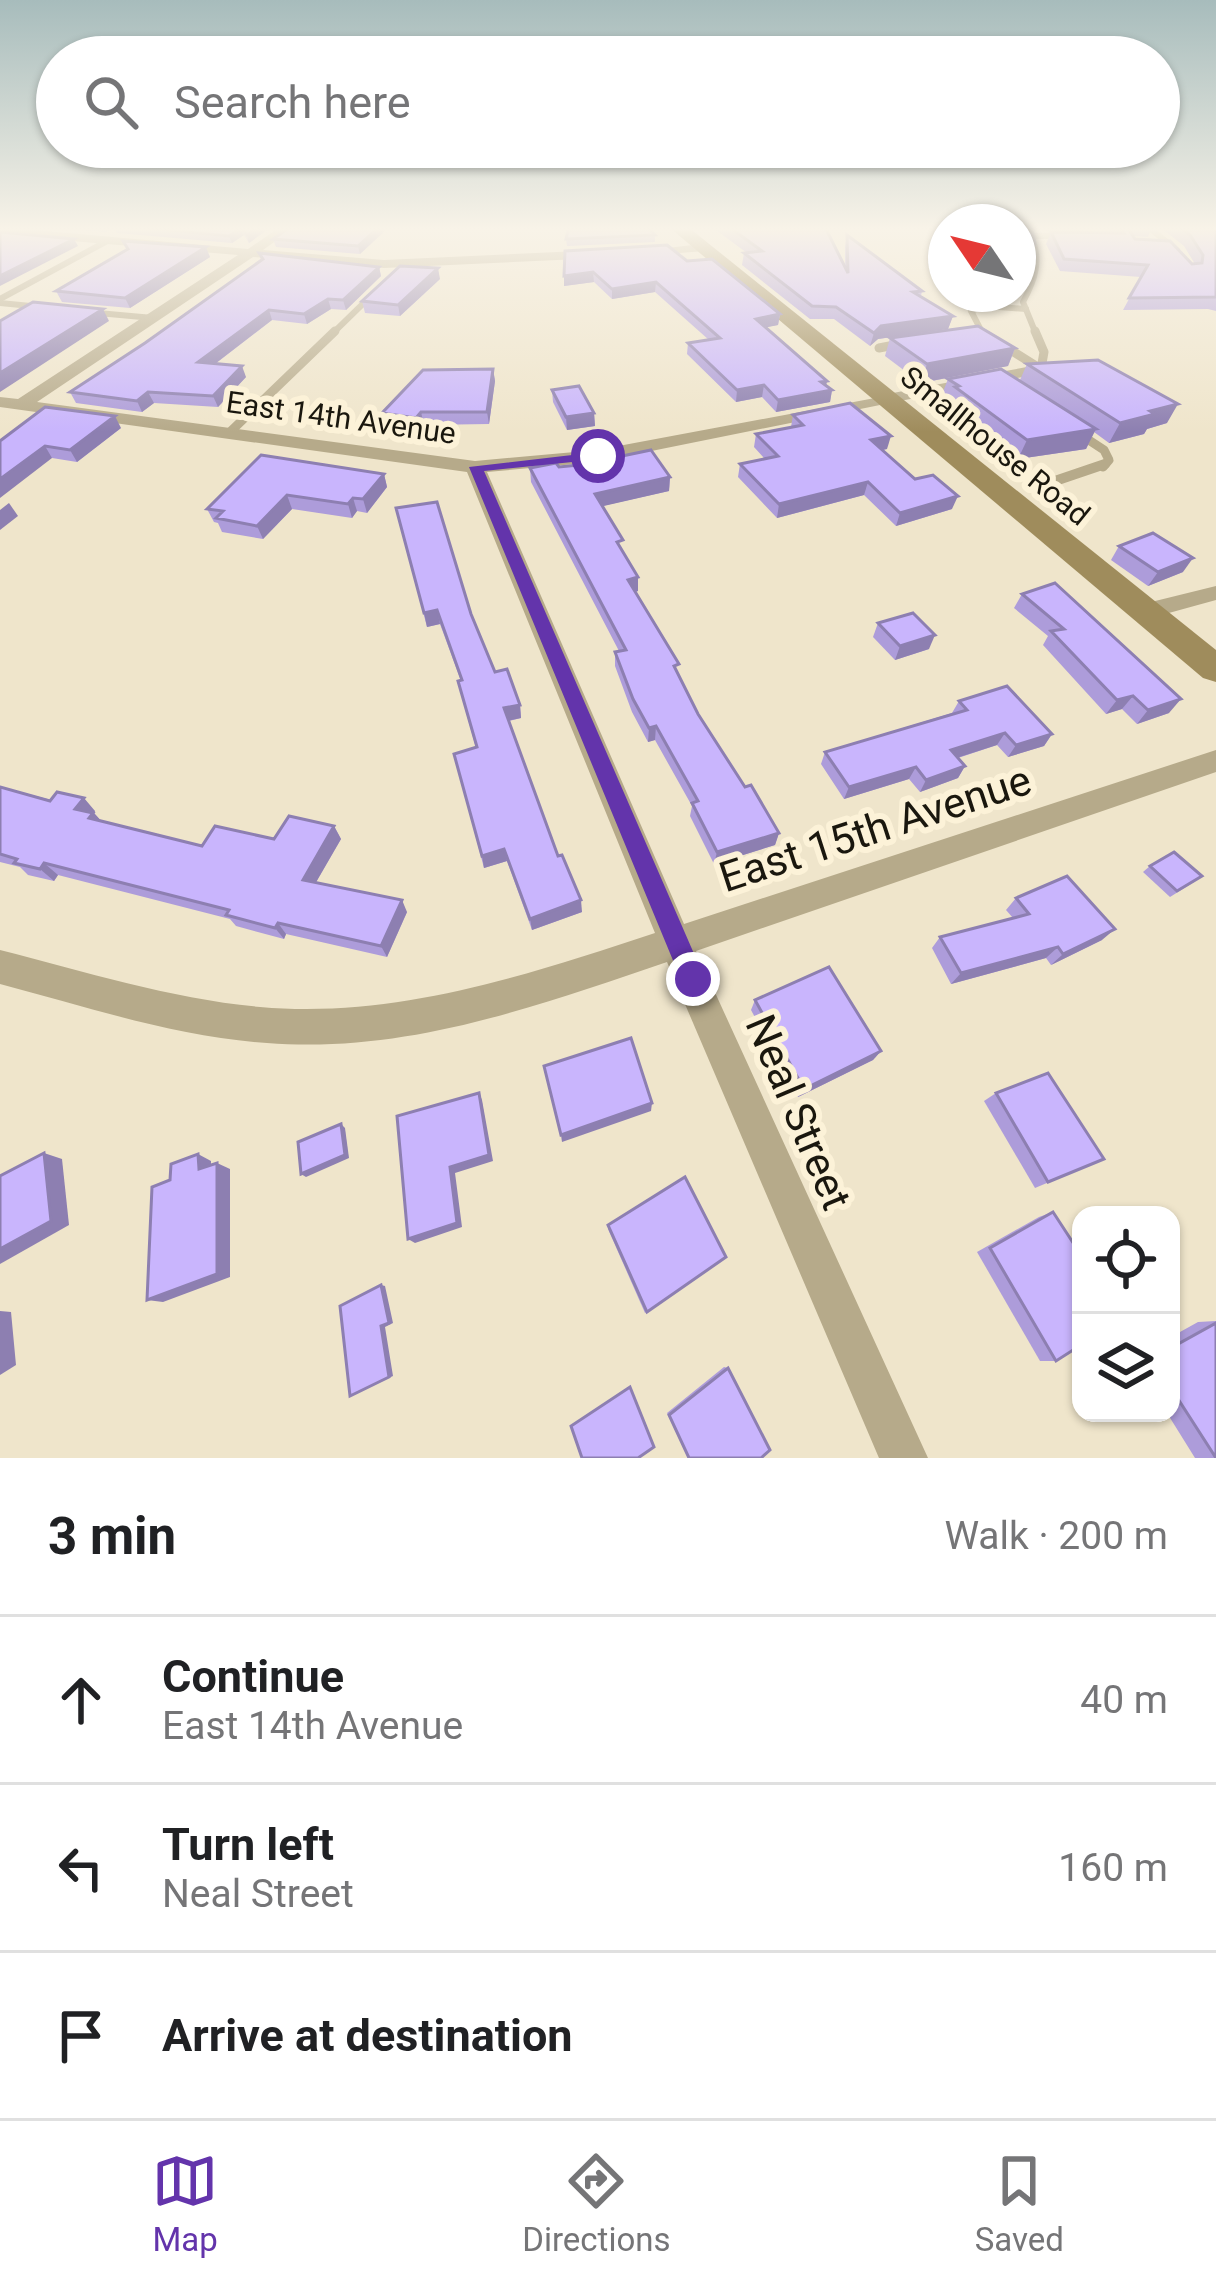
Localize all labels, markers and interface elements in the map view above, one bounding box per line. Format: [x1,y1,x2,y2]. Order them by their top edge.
search box [36,36,1180,168]
icon: search [78,69,144,135]
text: Search here [174,76,411,129]
north arrow [928,204,1036,312]
street label: Smallhouse Road [894,359,1097,532]
street label: East 14th Avenue [224,384,458,451]
route start [571,429,625,483]
street label: East 15th Avenue [713,755,1037,902]
route end [666,952,720,1006]
street label: Neal Street [736,1008,861,1217]
map controls [1072,1206,1180,1422]
button: locate [1072,1206,1180,1314]
button: layers [1072,1314,1180,1422]
text: 3 min [48,1507,176,1566]
text: Walk · 200 m [944,1513,1168,1559]
text: Continue [162,1650,344,1703]
icon: ahead [48,1667,114,1733]
text: 40 m [1080,1677,1168,1723]
text: East 14th Avenue [162,1703,463,1749]
text: Turn left [162,1818,334,1871]
icon: left [48,1835,114,1901]
text: 160 m [1058,1845,1168,1891]
text: Neal Street [162,1871,354,1917]
icon: arrive [48,2003,114,2069]
text: Arrive at destination [162,2009,573,2062]
tab: Map [152,2148,218,2259]
tab: Directions [522,2148,671,2259]
tab: Saved [975,2148,1064,2259]

